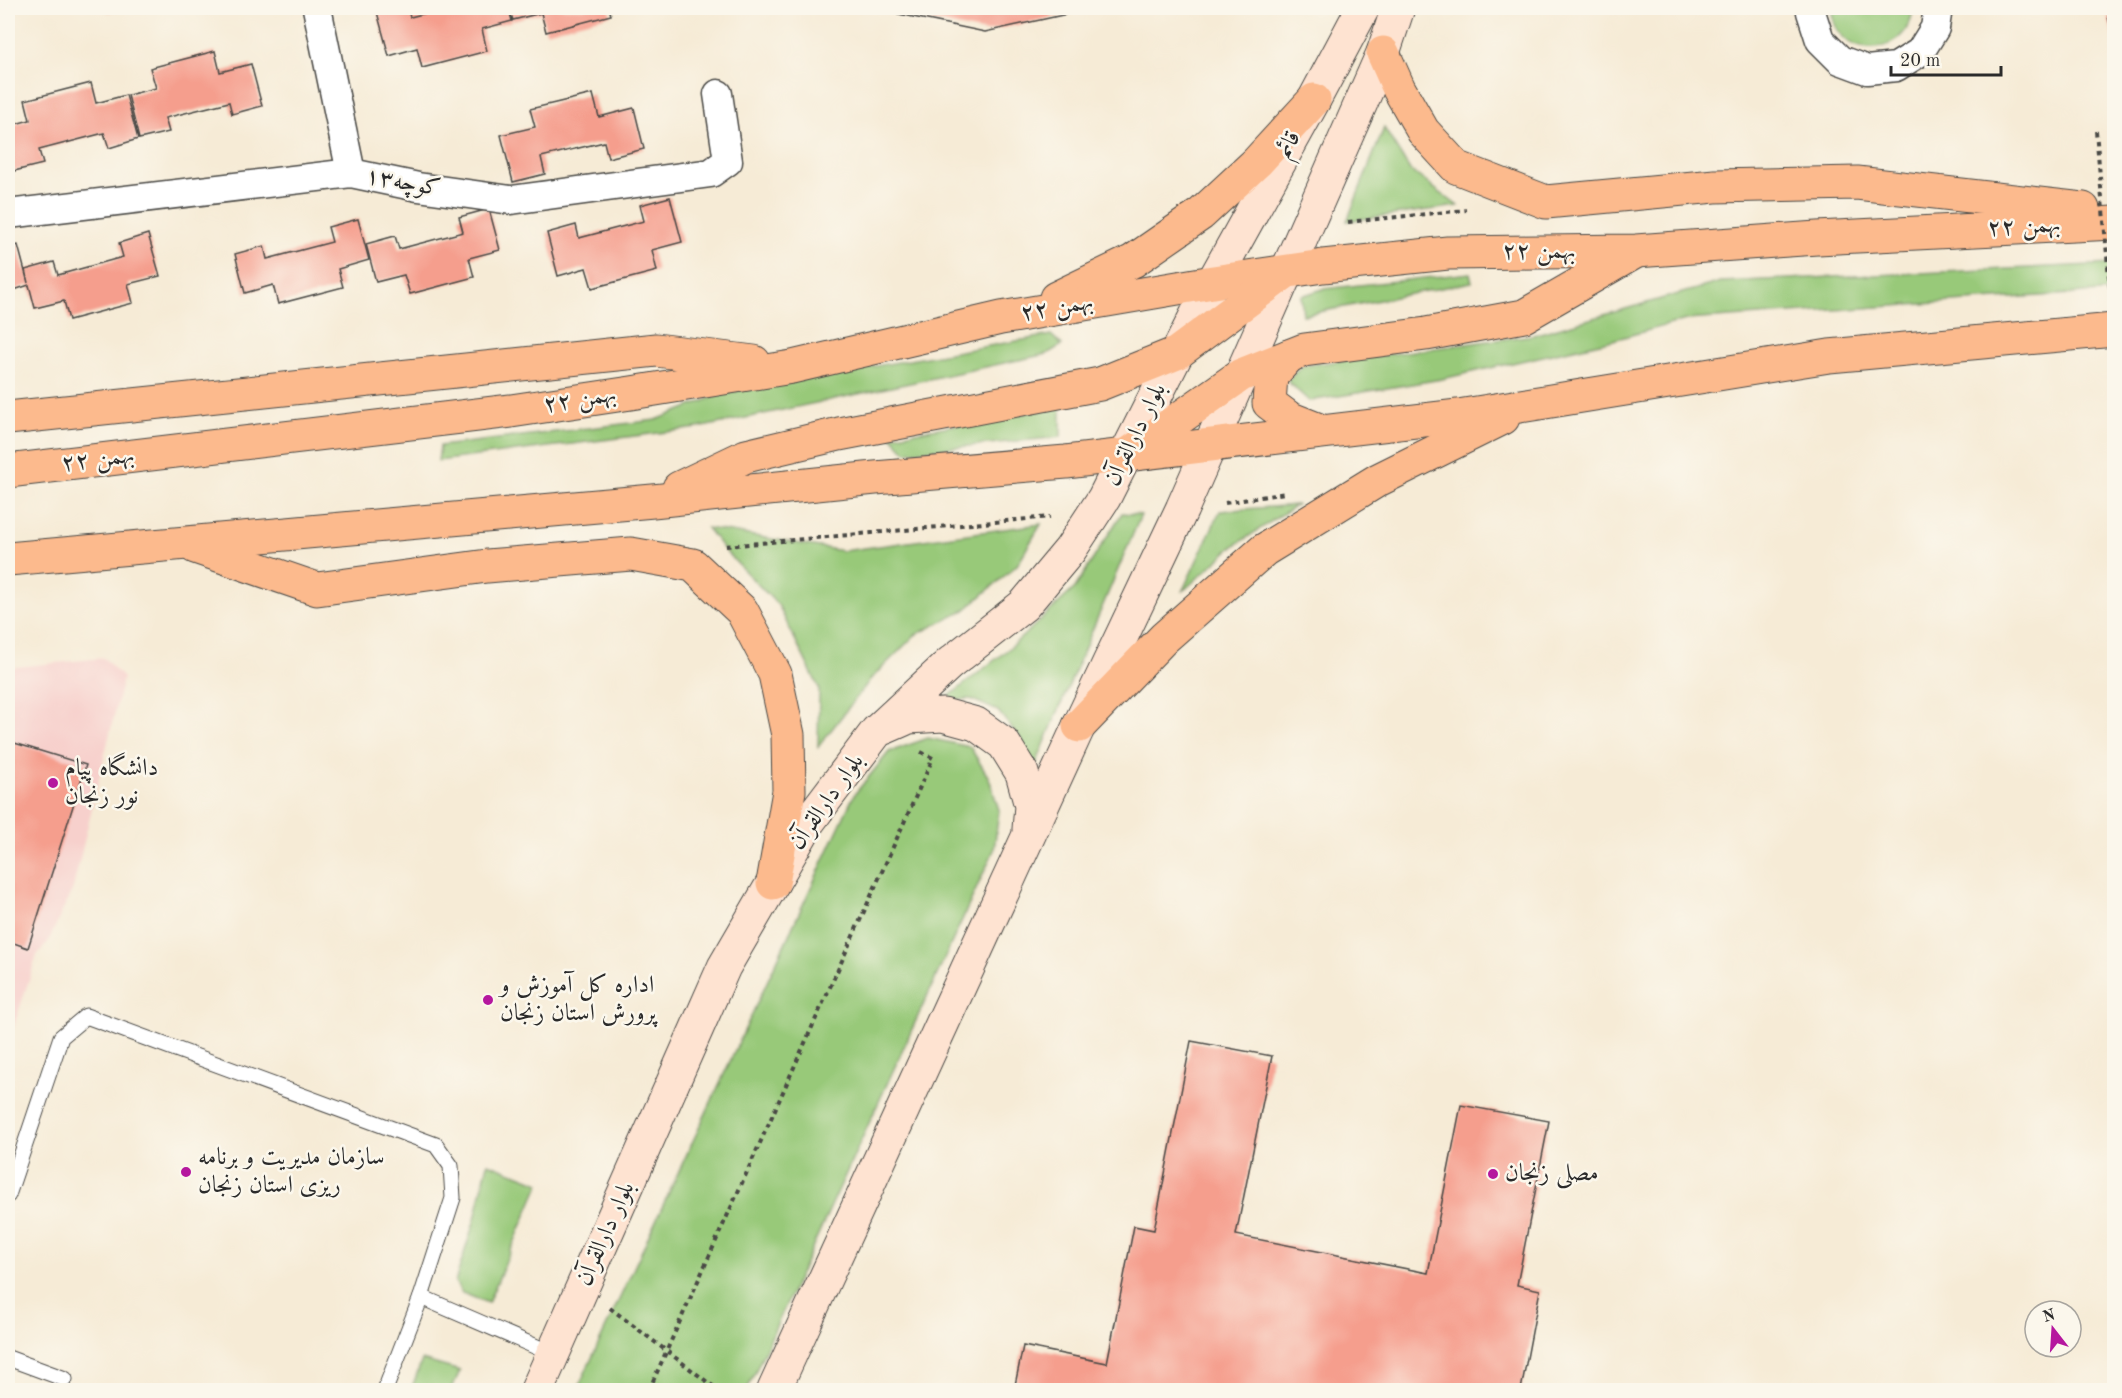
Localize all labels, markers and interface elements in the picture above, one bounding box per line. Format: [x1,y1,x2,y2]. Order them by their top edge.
scale bar [1891,39,2000,77]
text: 20 m [1900,52,1940,70]
street label: قائم [1272,127,1312,166]
street label: کوچه۱۳ [363,164,443,204]
street label: ۲۲ بهمن [1987,213,2061,243]
street label: ۲۲ بهمن [1502,240,1576,266]
street label: ۲۲ بهمن [1019,290,1096,328]
street label: بلوار دارالقرآن [1097,378,1172,491]
street label: ۲۲ بهمن [542,382,618,420]
street label: ۲۲ بهمن [60,444,136,478]
street label: بلوار دارالقرآن [782,747,870,855]
place label: دانشگاه پیام نور زنجان [65,752,158,810]
marker: دانشگاه پیام نور زنجان [46,776,60,790]
place label: اداره کل آموزش و پرورش استان زنجان [497,970,659,1028]
marker: اداره کل آموزش و پرورش استان زنجان [481,993,495,1007]
place label: سازمان مدیریت و برنامه ریزی استان زنجان [198,1146,385,1198]
place label: مصلی زنجان [1505,1162,1599,1189]
marker: سازمان مدیریت و برنامه ریزی استان زنجان [179,1165,193,1179]
marker: مصلی زنجان [1486,1167,1500,1181]
street label: بلوار دارالقرآن [569,1177,640,1290]
north arrow [2023,1299,2083,1359]
text: N [2041,1307,2058,1326]

